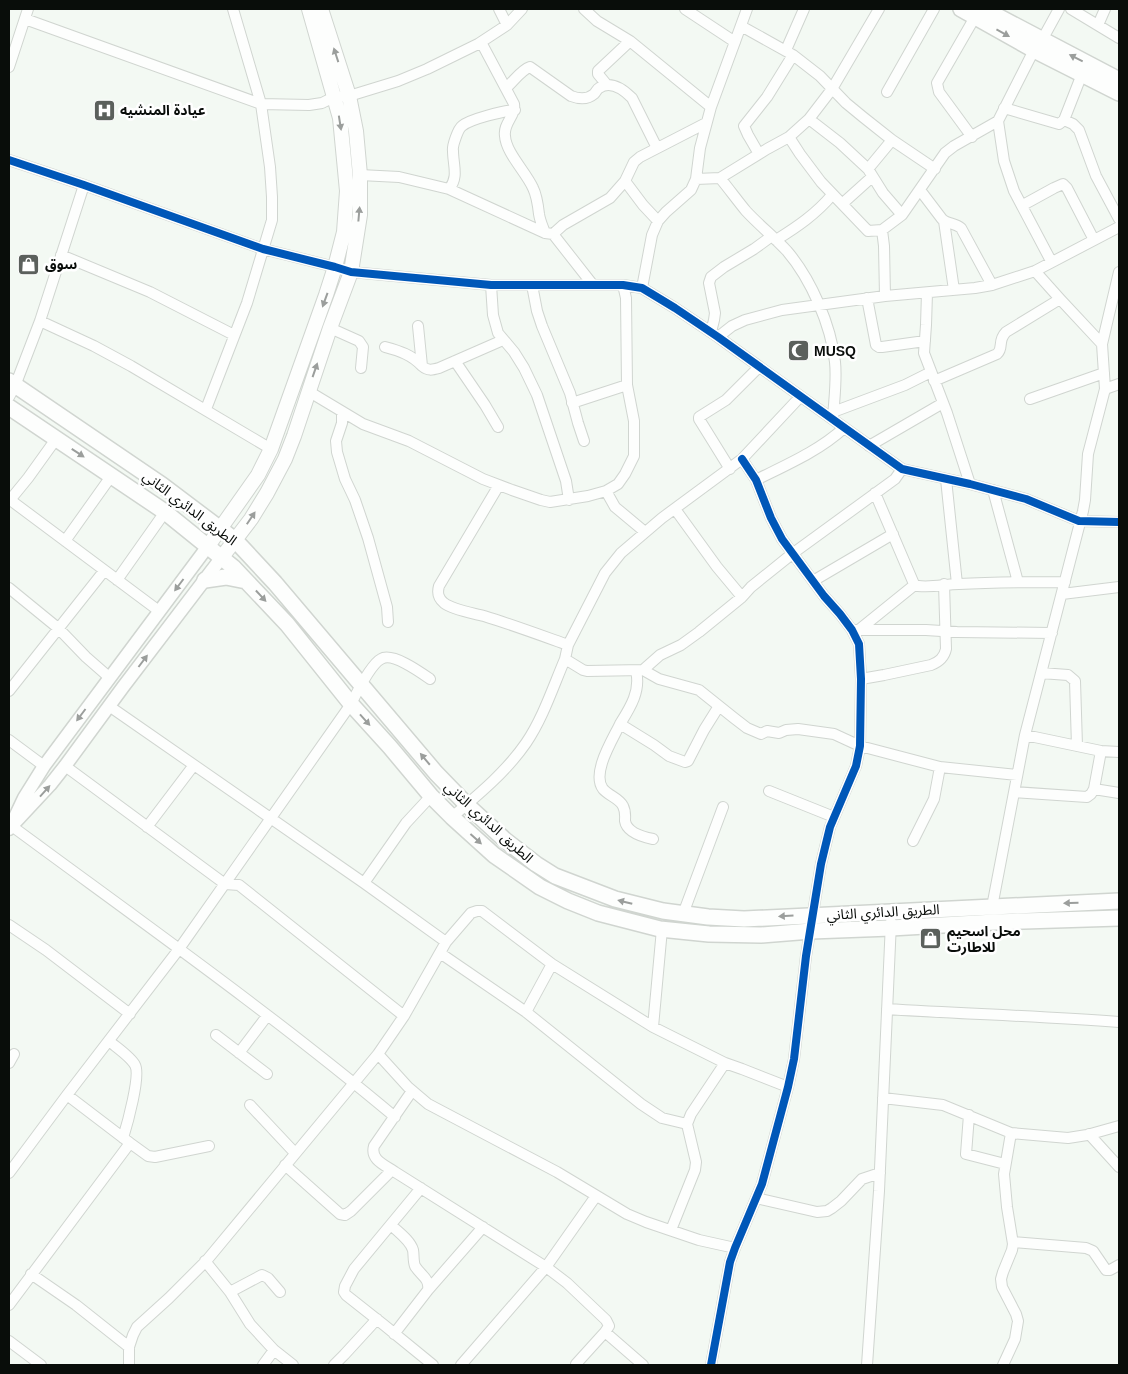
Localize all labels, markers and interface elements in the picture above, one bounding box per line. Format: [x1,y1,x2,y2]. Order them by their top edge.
one-way arrow [996,29,1011,37]
one-way arrow [332,47,340,62]
one-way arrow [1069,54,1083,62]
hospital icon: عيادة المنشيه [92,98,116,122]
place label: عيادة المنشيه [120,102,206,118]
one-way arrow [337,116,345,132]
one-way arrow [355,206,363,222]
shop icon: سوق [17,252,41,276]
place label: سوق [45,256,77,272]
one-way arrow [321,293,329,308]
mosque icon: MUSQ [786,339,810,363]
place label: MUSQ [814,343,856,359]
one-way arrow [312,362,320,377]
one-way arrow [72,449,85,458]
street label: الطريق الدائري الثاني [138,468,240,551]
one-way arrow [246,511,256,525]
one-way arrow [173,578,184,591]
one-way arrow [255,590,267,602]
one-way arrow [137,655,148,668]
one-way arrow [76,708,87,721]
one-way arrow [359,714,371,726]
one-way arrow [419,754,431,766]
street label: الطريق الدائري الثاني [439,778,536,868]
one-way arrow [39,786,51,798]
one-way arrow [470,833,482,845]
one-way arrow [617,898,632,906]
one-way arrow [1062,900,1078,908]
street label: الطريق الدائري الثاني [826,901,940,926]
one-way arrow [778,913,794,921]
place label: محل اسحيم للاطارت [947,923,1021,956]
shop icon: محل اسحيم للاطارت [919,927,943,951]

